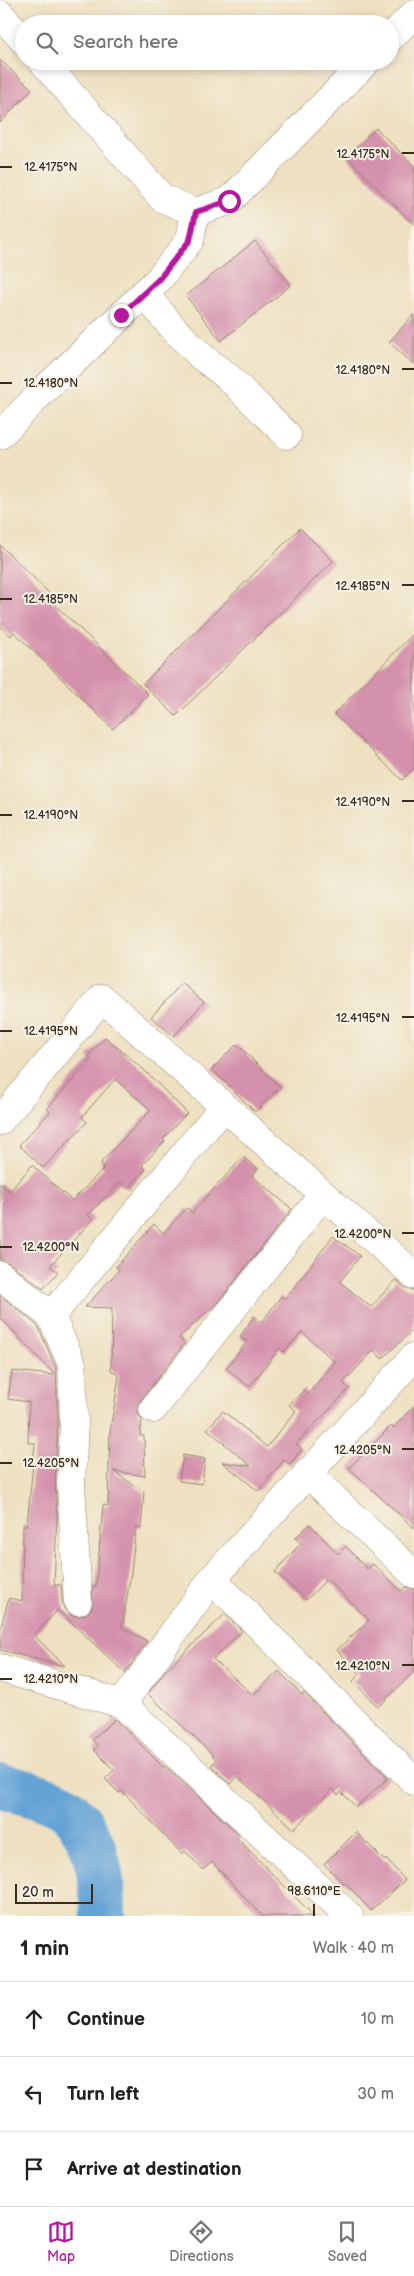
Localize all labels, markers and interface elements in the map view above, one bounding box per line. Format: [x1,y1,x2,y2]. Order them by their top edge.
search box [15,15,399,70]
icon: search [33,29,61,57]
text: Search here [73,31,178,54]
text: 12.4175°N [336,147,390,162]
text: 12.4175°N [24,160,78,175]
route start [218,190,241,213]
route end [110,304,133,327]
text: 12.4180°N [336,363,390,378]
text: 12.4180°N [24,376,78,391]
text: 12.4185°N [336,579,390,594]
text: 12.4185°N [24,592,78,607]
text: 12.4190°N [336,795,390,810]
text: 12.4190°N [24,808,78,823]
text: 12.4195°N [336,1011,390,1026]
text: 12.4195°N [24,1024,78,1039]
text: 12.4200°N [334,1227,392,1242]
text: 12.4200°N [22,1240,80,1255]
text: 12.4205°N [335,1443,391,1458]
text: 12.4205°N [23,1456,79,1471]
text: 12.4210°N [336,1659,390,1674]
text: 12.4210°N [24,1672,78,1687]
scale bar [15,1881,92,1904]
text: 20 m [22,1884,54,1901]
text: 98.6110°E [287,1884,341,1899]
text: 1 min [20,1936,69,1961]
text: Walk · 40 m [313,1939,394,1958]
icon: ahead [20,2005,48,2033]
text: Continue [67,2008,145,2031]
text: 10 m [361,2010,394,2029]
icon: left [20,2080,48,2108]
text: Turn left [67,2083,139,2106]
text: 30 m [357,2085,394,2104]
icon: arrive [20,2155,48,2183]
text: Arrive at destination [67,2158,242,2181]
tab: Map [47,2218,75,2265]
tab: Directions [169,2218,234,2265]
tab: Saved [328,2218,367,2265]

